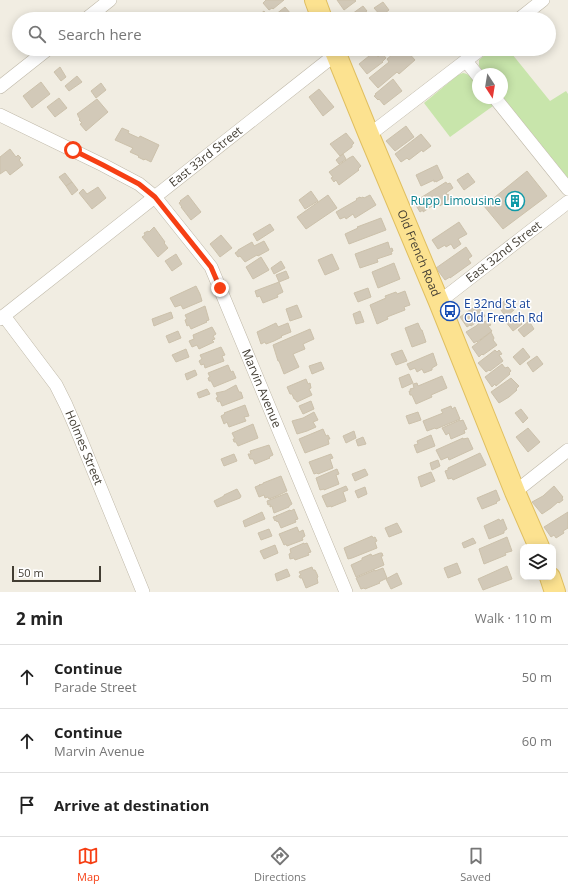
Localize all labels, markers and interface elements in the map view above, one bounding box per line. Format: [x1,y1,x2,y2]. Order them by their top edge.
search box [12,12,556,56]
icon: search [26,23,48,45]
text: Search here [58,24,142,44]
north arrow [472,68,508,104]
street label: East 33rd Street [165,122,246,191]
route start [64,141,82,159]
building icon: Rupp Limousine [504,190,526,212]
place label: Rupp Limousine [411,192,501,209]
street label: Old French Road [393,207,445,299]
street label: East 32nd Street [462,217,545,286]
route end [211,279,229,297]
place label: E 32nd St at Old French Rd [464,295,543,326]
bus stop icon: E 32nd St at Old French Rd [439,300,461,322]
street label: Marvin Avenue [238,346,286,430]
street label: Holmes Street [61,407,107,487]
map controls [520,544,556,580]
button: layers [520,544,556,580]
scale bar [12,564,101,583]
text: 50 m [18,565,44,580]
text: 2 min [16,607,63,630]
text: Walk · 110 m [475,609,552,627]
text: Continue [54,658,122,678]
icon: ahead [16,666,38,688]
text: 50 m [522,668,552,686]
text: Parade Street [54,678,137,696]
text: Continue [54,722,122,742]
icon: ahead [16,730,38,752]
text: 60 m [522,732,552,750]
text: Marvin Avenue [54,742,145,760]
icon: arrive [16,794,38,816]
text: Arrive at destination [54,795,209,815]
tab: Map [77,845,100,884]
tab: Directions [254,845,306,884]
tab: Saved [460,845,491,884]

